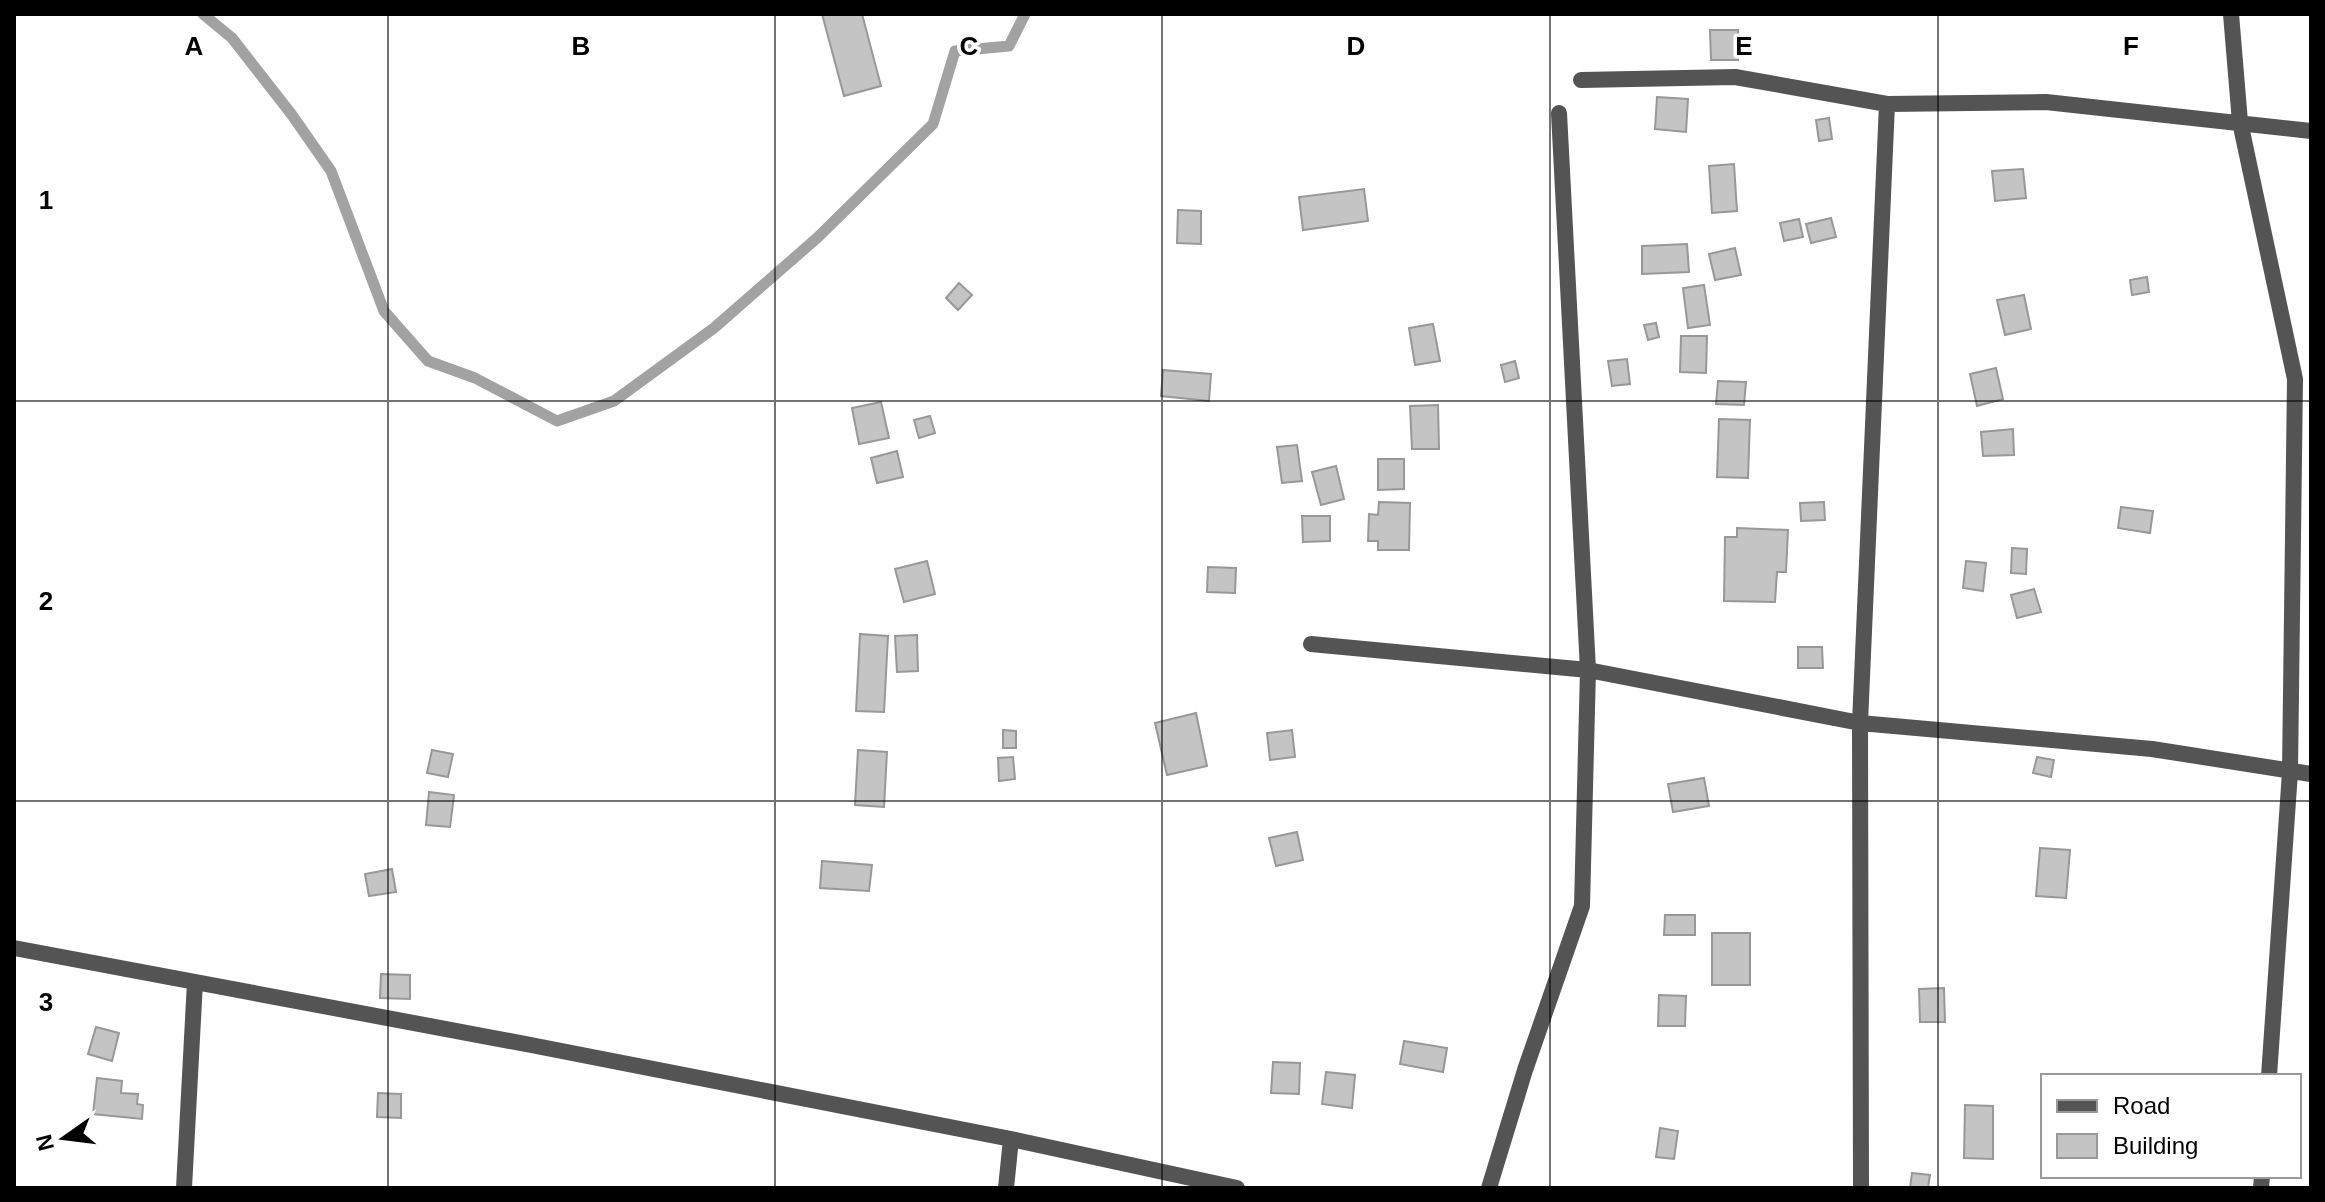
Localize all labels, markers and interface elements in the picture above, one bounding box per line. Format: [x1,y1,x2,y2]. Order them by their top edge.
text: A [185,31,204,61]
text: B [572,31,590,61]
text: C [960,31,979,61]
text: D [1347,31,1365,61]
text: E [1735,31,1753,61]
text: F [2123,31,2139,61]
text: 1 [39,185,53,215]
text: 2 [39,586,53,616]
text: 3 [39,987,53,1017]
legend [2041,1074,2301,1178]
text: Road [2113,1092,2170,1119]
north arrow [24,1098,104,1178]
text: N [31,1132,59,1153]
text: Building [2113,1132,2198,1159]

